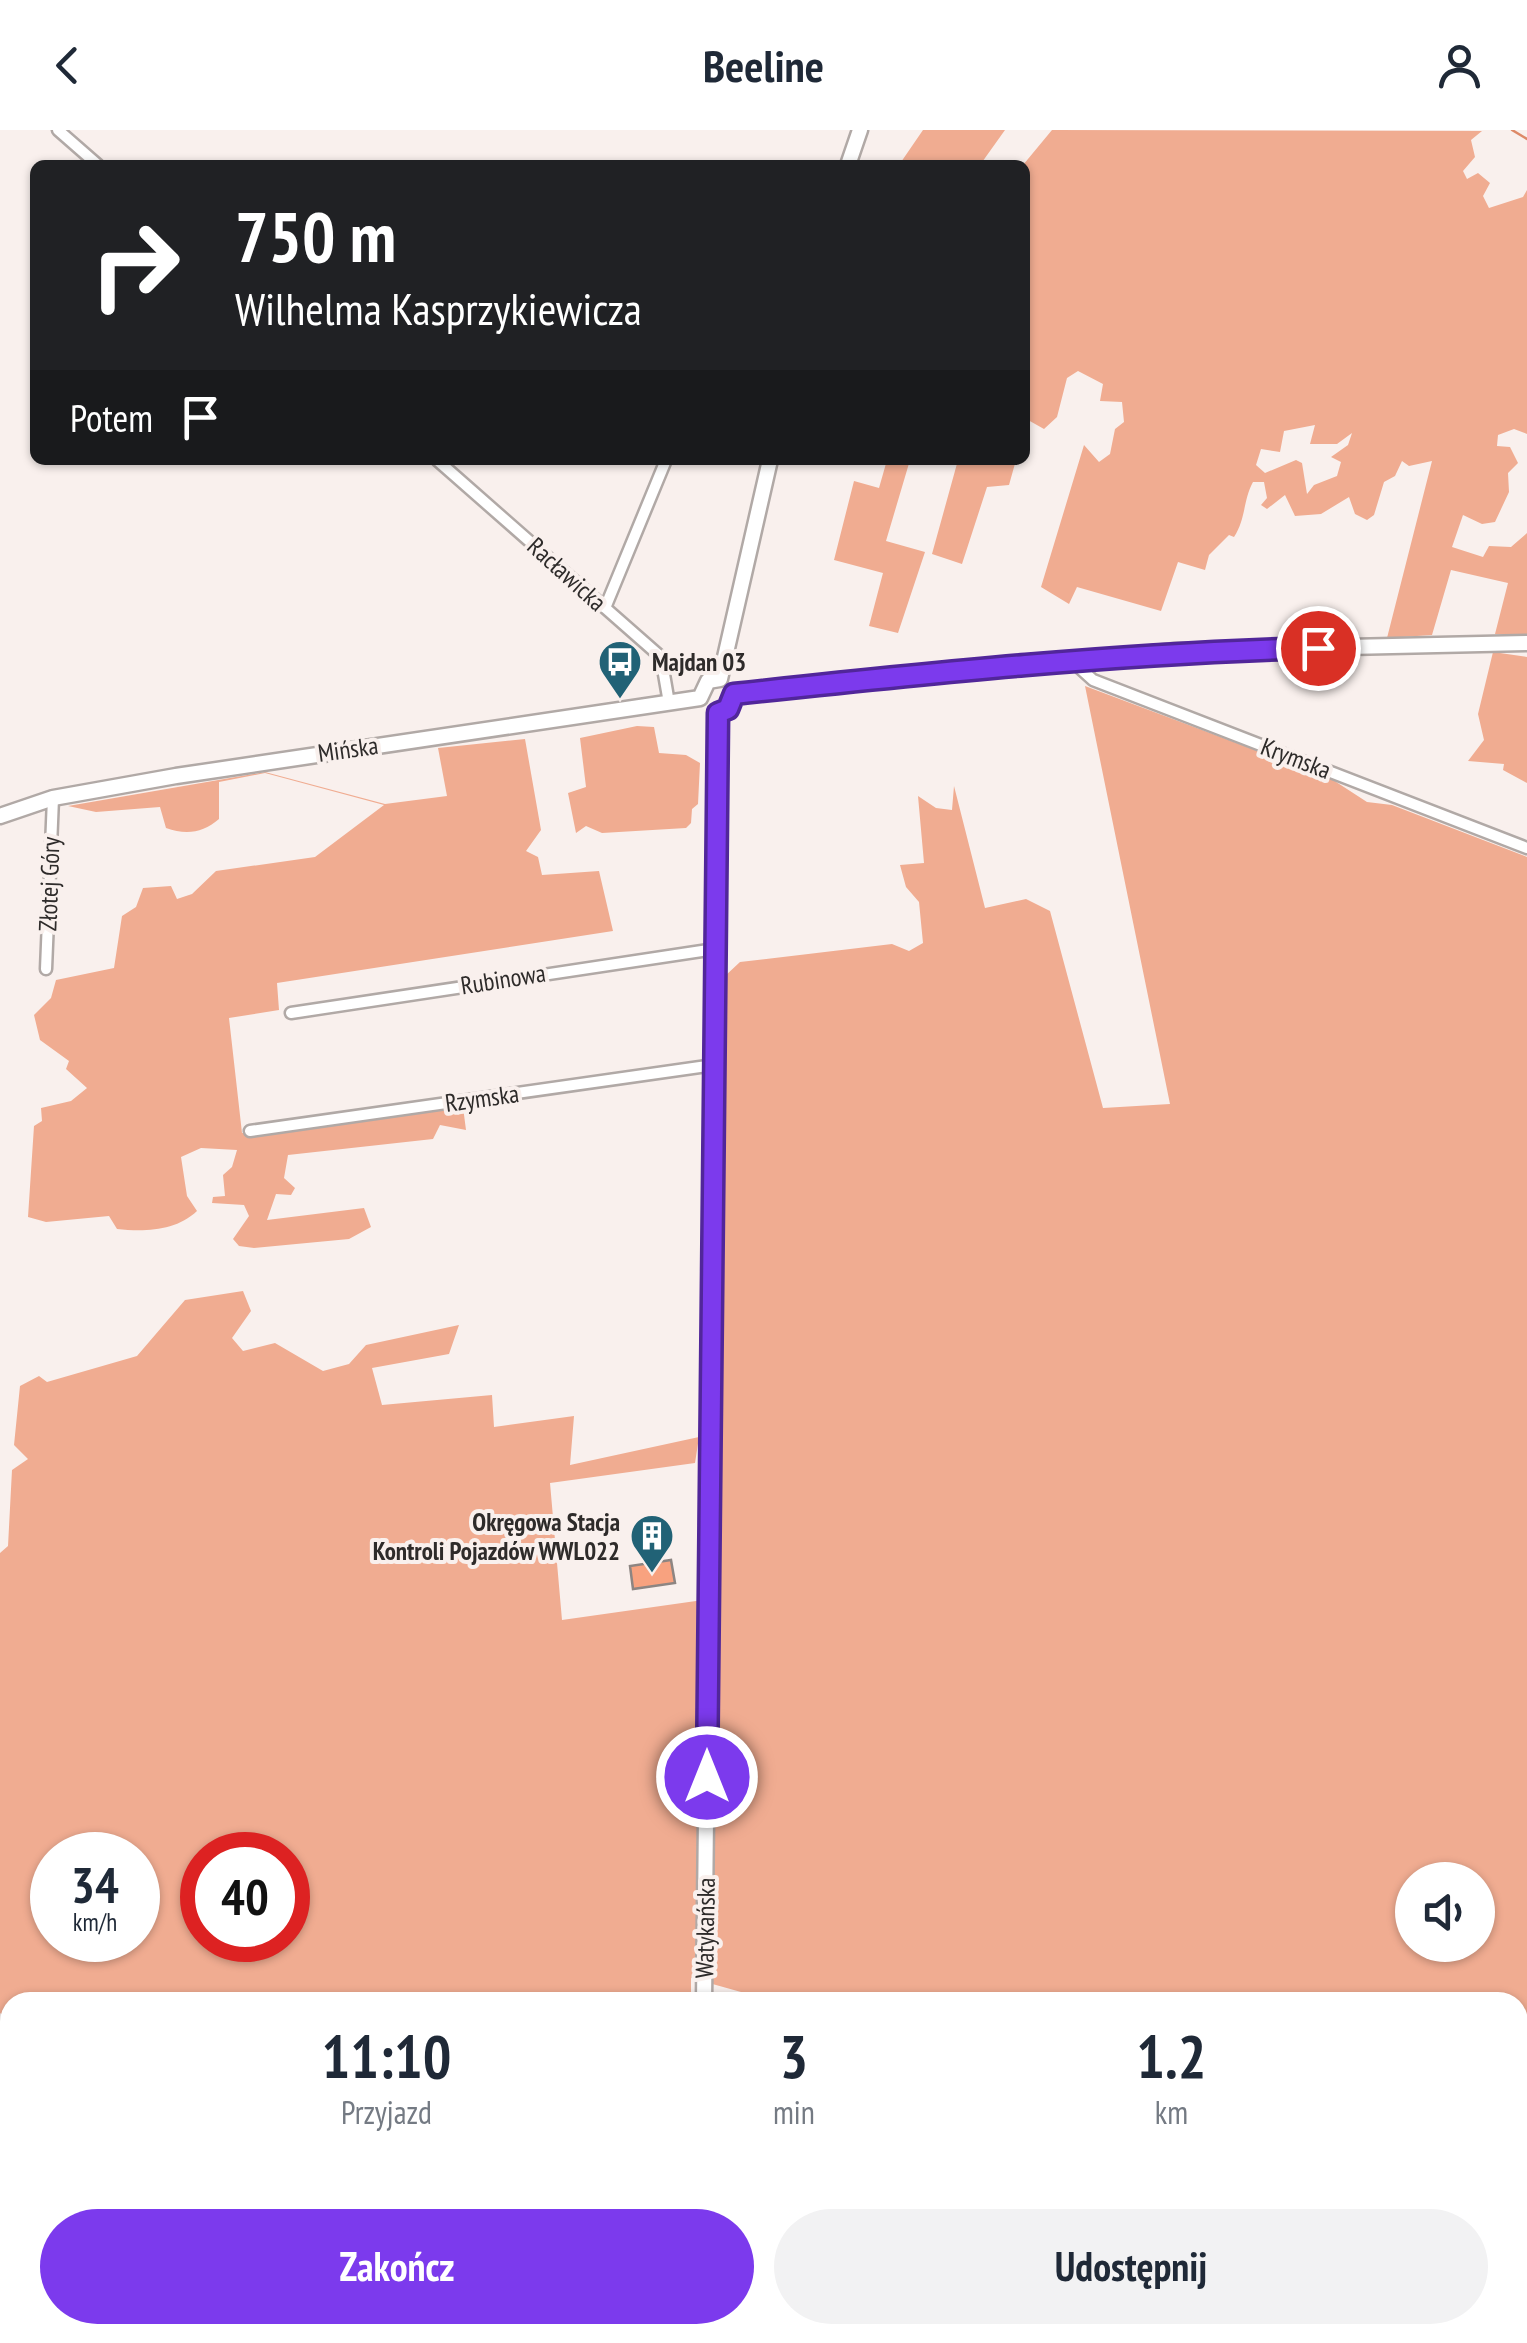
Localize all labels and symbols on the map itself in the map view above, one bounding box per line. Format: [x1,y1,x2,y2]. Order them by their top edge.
street label: Racławicka [521,530,613,618]
pin [1276,606,1361,691]
bus stop icon: Majdan 03 [597,639,643,700]
place label: Majdan 03 [652,646,746,678]
street label: Mińska [316,729,380,769]
street label: Krymska [1256,730,1336,786]
street label: Złotej Góry [31,836,67,932]
street label: Rubinowa [458,957,548,1001]
street label: Rzymska [443,1077,521,1119]
place label: Okręgowa Stacja Kontroli Pojazdów WWL022 [373,1506,620,1567]
building icon: Okręgowa Stacja Kontroli Pojazdów WWL022 [629,1513,675,1574]
position arrow [655,1725,759,1829]
speed limit sign: 40 [180,1832,310,1962]
street label: Watykańska [688,1877,722,1979]

